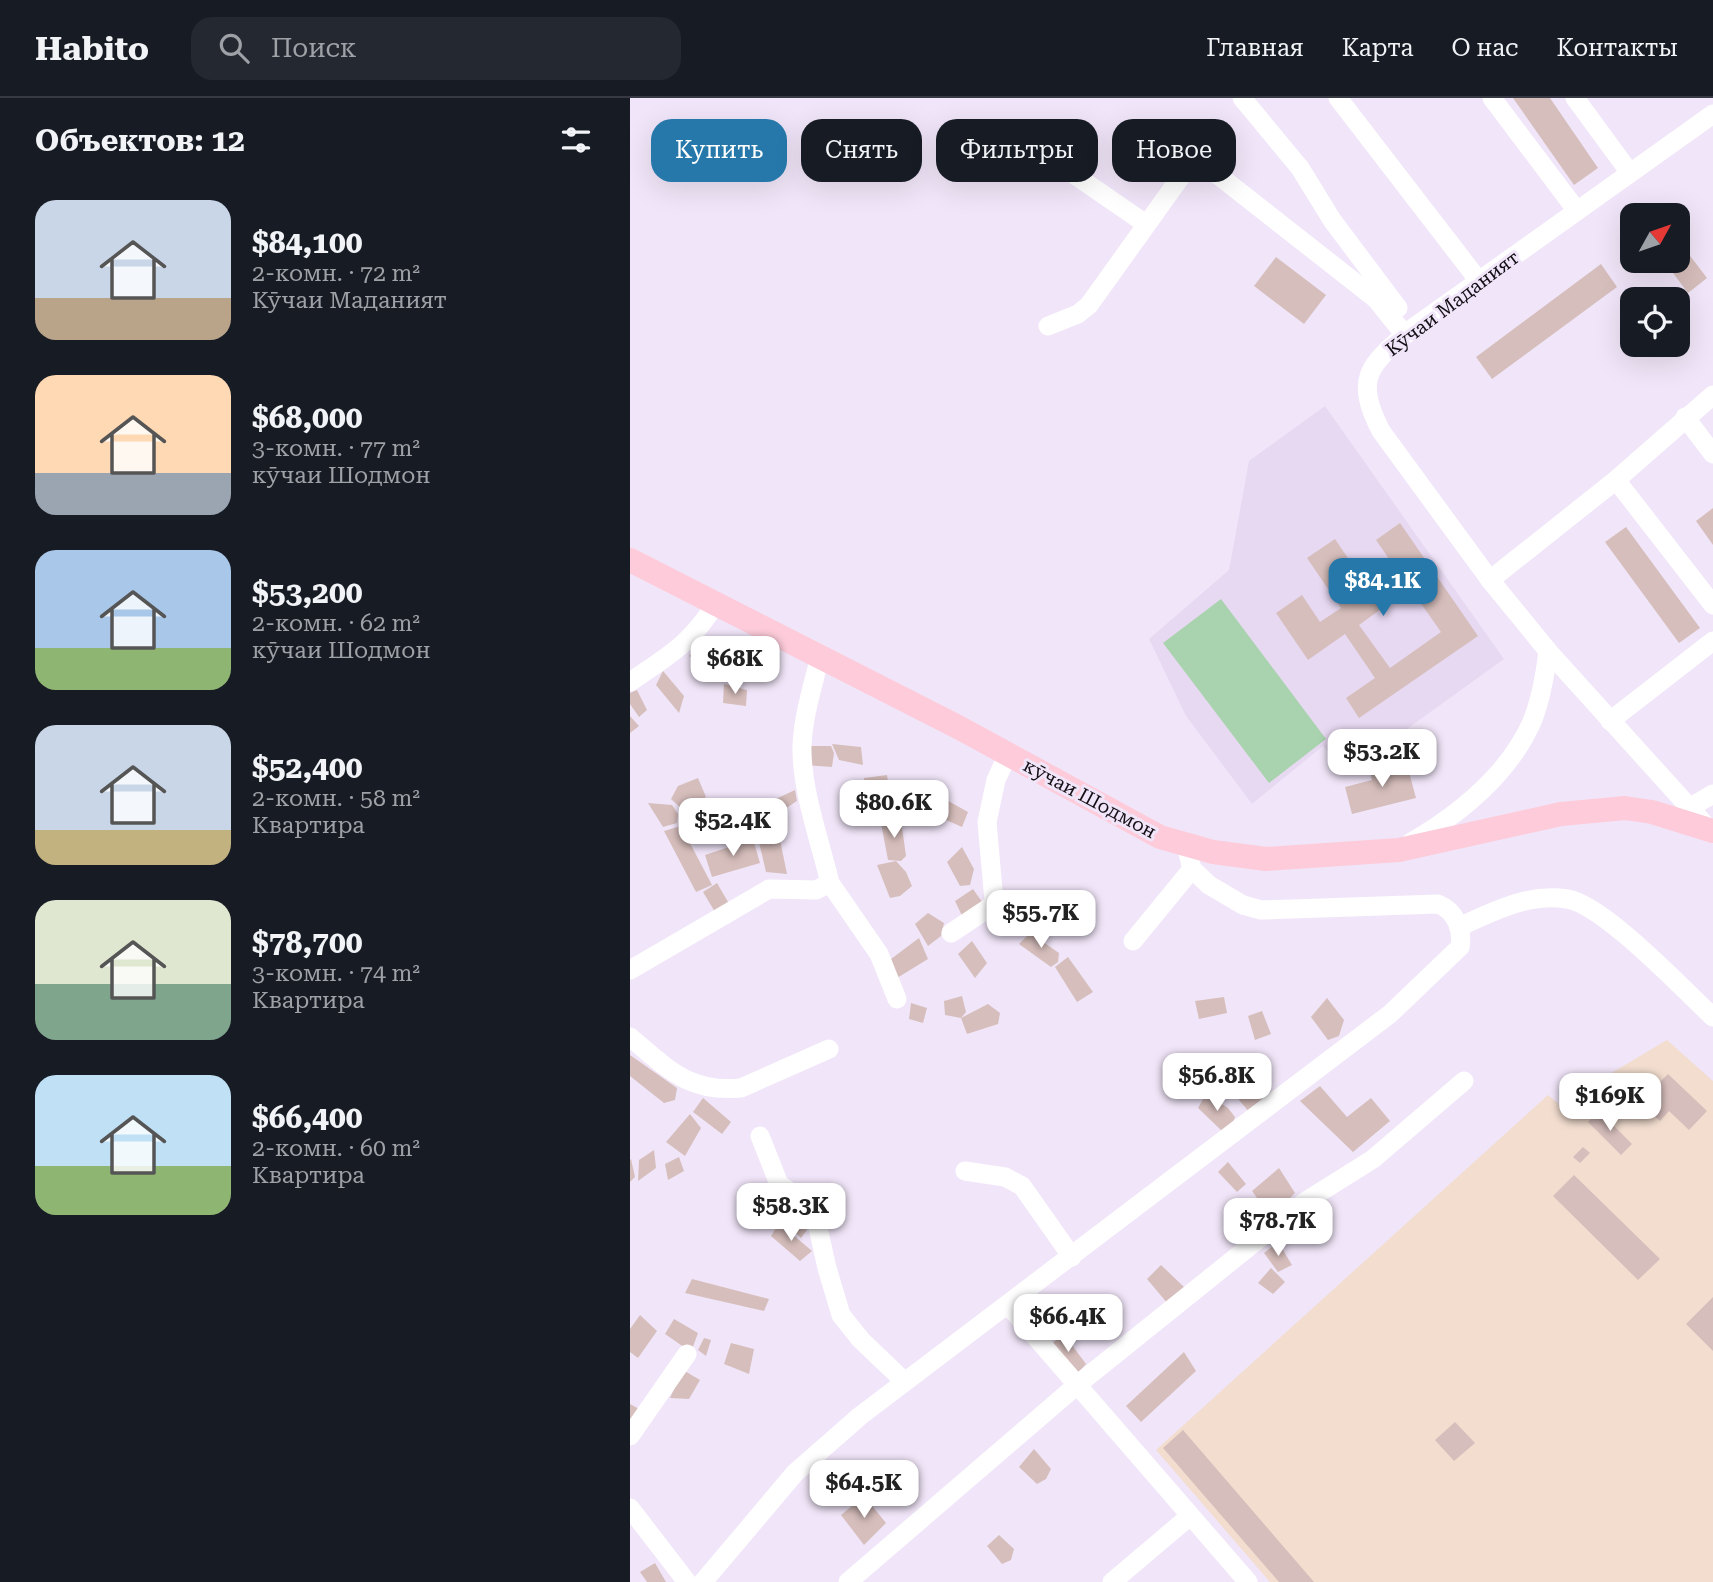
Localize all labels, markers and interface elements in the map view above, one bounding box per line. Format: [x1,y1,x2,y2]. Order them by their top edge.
search box [191,17,681,80]
text: Habito [35,29,149,68]
icon: search [215,29,253,67]
text: Поиск [271,33,357,63]
text: Главная [1206,34,1304,62]
text: Карта [1342,34,1413,62]
text: О нас [1451,34,1518,62]
text: Контакты [1556,34,1678,62]
chip: Купить [651,119,787,182]
chip: Снять [801,119,922,182]
chip: Фильтры [936,119,1098,182]
chip: Новое [1112,119,1236,182]
icon: filters [557,121,595,159]
text: Объектов: 12 [35,123,245,158]
north arrow [1620,203,1690,273]
map controls [1620,203,1690,357]
text: $84,100 [252,225,363,260]
icon: home [91,228,175,312]
street label: Кӯчаи Маданият [1381,246,1524,361]
text: 2-комн. · 72 m² [252,260,420,287]
text: Кӯчаи Маданият [252,287,447,314]
button: locate [1620,287,1690,357]
text: $68,000 [252,400,363,435]
icon: home [91,403,175,487]
text: 3-комн. · 77 m² [252,435,420,462]
text: кӯчаи Шодмон [252,462,430,489]
pin: $84.1K [1326,559,1440,618]
text: $84.1K [1345,567,1421,594]
text: $53,200 [252,575,363,610]
icon: home [91,578,175,662]
text: 2-комн. · 62 m² [252,610,420,637]
pin: $68K [694,636,776,696]
text: кӯчаи Шодмон [252,637,430,664]
text: $68K [707,645,763,672]
pin: $53.2K [1325,730,1439,789]
text: $53.2K [1344,738,1420,765]
text: $52,400 [252,750,363,785]
icon: home [91,753,175,837]
street label: кӯчаи Шодмон [1019,754,1160,843]
pin: $80.6K [837,780,951,840]
text: 2-комн. · 58 m² [252,785,420,812]
text: $80.6K [856,789,932,816]
pin: $52.4K [676,798,790,858]
text: $52.4K [695,807,771,834]
text: Квартира [252,812,365,839]
pin: $55.7K [984,890,1098,950]
text: $55.7K [1003,899,1079,926]
text: $78,700 [252,925,363,960]
icon: home [91,928,175,1012]
text: 3-комн. · 74 m² [252,960,420,987]
text: Квартира [252,987,365,1014]
pin: $56.8K [1160,1054,1274,1113]
text: $56.8K [1179,1062,1255,1089]
pin: $169K [1561,1074,1659,1133]
text: $169K [1575,1082,1645,1109]
text: $66,400 [252,1100,363,1135]
icon: home [91,1103,175,1187]
text: 2-комн. · 60 m² [252,1135,420,1162]
text: Квартира [252,1162,365,1189]
pin: $58.3K [734,1184,848,1243]
text: $58.3K [753,1192,829,1219]
pin: $78.7K [1221,1198,1335,1258]
text: $78.7K [1240,1207,1316,1234]
pin: $66.4K [1011,1294,1125,1354]
text: $66.4K [1030,1303,1106,1330]
pin: $64.5K [807,1460,921,1520]
text: $64.5K [826,1469,902,1496]

